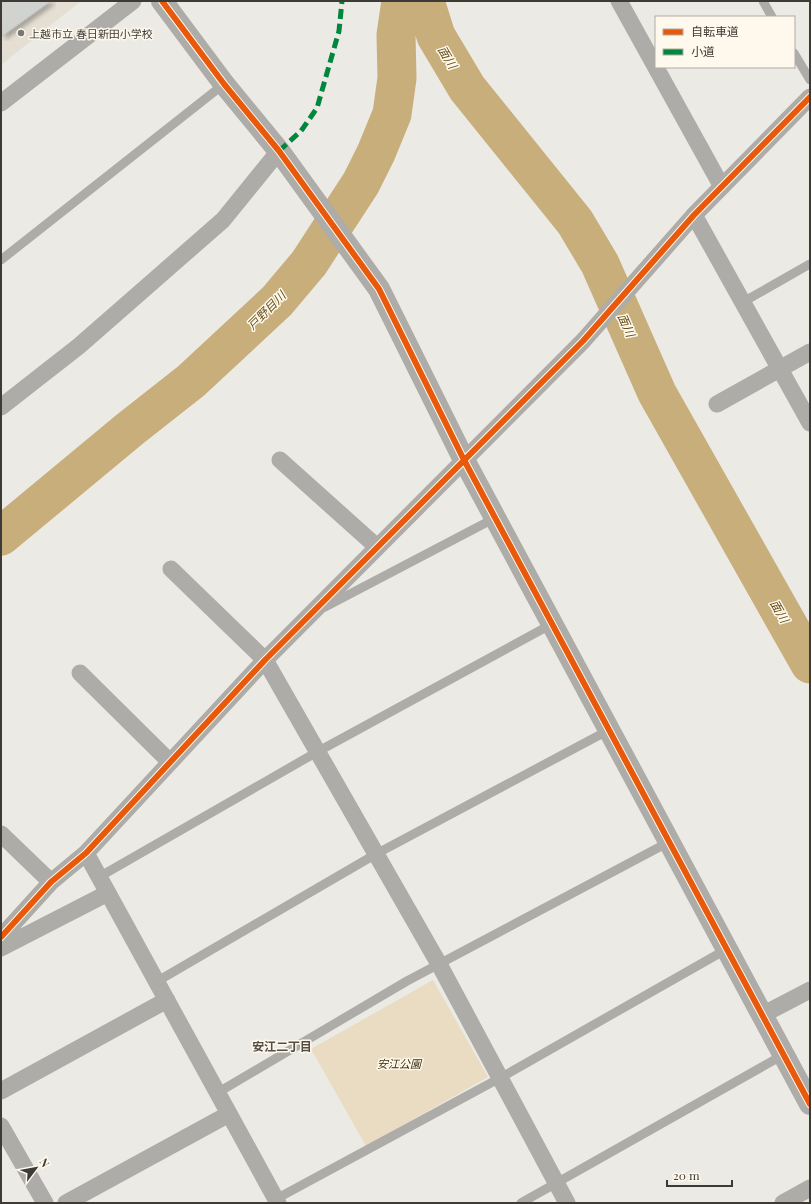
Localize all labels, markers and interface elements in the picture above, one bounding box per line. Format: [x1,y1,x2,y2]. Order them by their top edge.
legend [655,16,795,68]
text: 自転車道 [691,23,739,39]
place label: 上越市立 春日新田小学校 [29,26,153,41]
marker: 上越市立 春日新田小学校 [16,28,26,38]
water label: 面川 [435,43,462,73]
text: 小道 [691,43,715,59]
water label: 戸野目川 [243,286,290,333]
water label: 面川 [615,311,640,341]
water label: 面川 [767,597,794,627]
district label: 安江二丁目 [252,1038,312,1054]
park label: 安江公園 [377,1056,423,1071]
north arrow [16,1148,56,1188]
text: N [36,1155,53,1170]
scale bar [667,1162,732,1188]
text: 20 m [673,1167,700,1183]

